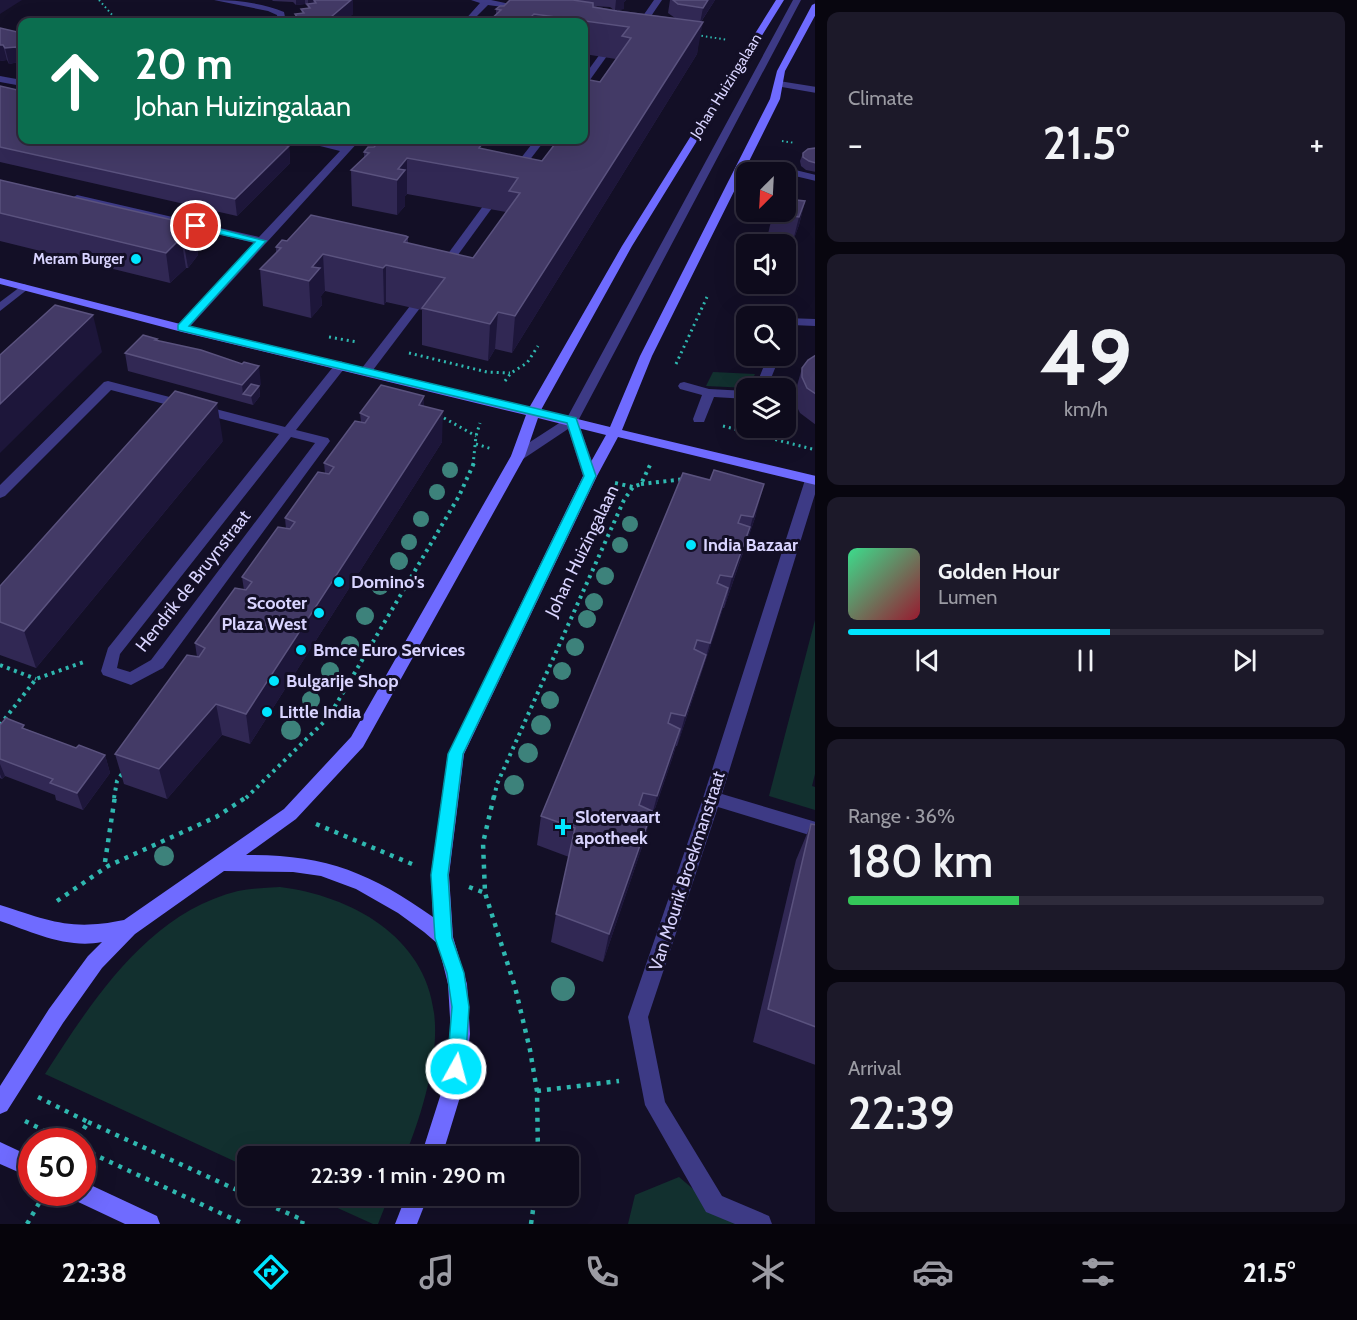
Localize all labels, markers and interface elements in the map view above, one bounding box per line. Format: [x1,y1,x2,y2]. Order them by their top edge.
street label: Johan Huizingalaan [686,30,765,143]
text: 20 m [135,38,233,90]
icon: ahead [36,42,114,120]
text: Climate [848,86,913,110]
text: Johan Huizingalaan [135,90,351,123]
text: 21.5° [1043,116,1129,170]
text: − [848,124,863,164]
text: + [1309,124,1324,164]
north arrow [736,162,796,222]
map controls [736,162,796,438]
pin [170,200,221,251]
icon: arrive [179,209,212,242]
button: sound [736,234,796,294]
place label: Meram Burger [33,250,124,268]
marker: Meram Burger [129,252,143,266]
button: search [736,306,796,366]
text: 49 [1040,310,1132,405]
button: layers [736,378,796,438]
text: km/h [1064,397,1108,421]
street label: Johan Huizingalaan [540,481,623,621]
street label: Hendrik de Bruynstraat [131,506,255,656]
place label: India Bazaar [703,534,798,556]
marker: India Bazaar [684,538,698,552]
text: Golden Hour [938,558,1059,585]
place label: Domino's [351,571,425,593]
marker: Domino's [332,575,346,589]
text: Lumen [938,585,997,609]
place label: Scooter Plaza West [221,592,307,635]
marker: Scooter Plaza West [312,606,326,620]
place label: Bmce Euro Services [313,639,466,661]
marker: Bmce Euro Services [294,643,308,657]
icon: previous [911,644,944,677]
icon: pause [1069,644,1102,677]
icon: next [1228,644,1261,677]
place label: Bulgarije Shop [286,670,398,692]
marker: Bulgarije Shop [267,674,281,688]
place label: Little India [279,701,361,723]
marker: Little India [260,705,274,719]
street label: Van Mourik Broekmanstraat [644,769,730,973]
text: Range · 36% [848,804,955,828]
place label: Slotervaart apotheek [575,806,660,849]
marker: Slotervaart apotheek [556,820,570,834]
text: 180 km [848,834,993,888]
position arrow [424,1037,488,1101]
text: Arrival [848,1056,901,1080]
text: 22:39 [848,1086,955,1140]
speed limit sign: 50 [18,1128,96,1206]
text: 22:39 · 1 min · 290 m [310,1162,506,1189]
icon: directions [250,1251,292,1293]
icon: music [416,1251,458,1293]
icon: phone [581,1251,623,1293]
icon: climate [747,1251,789,1293]
icon: car [912,1251,954,1293]
icon: filters [1077,1251,1119,1293]
text: 22:38 [62,1256,127,1289]
text: 21.5° [1243,1256,1295,1289]

